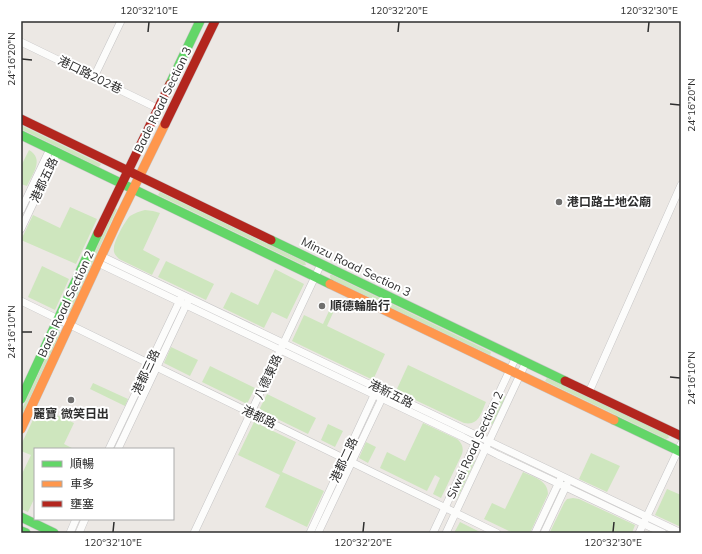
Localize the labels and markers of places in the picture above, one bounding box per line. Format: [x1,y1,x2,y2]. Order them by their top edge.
place label: 港口路土地公廟 [567,194,651,209]
marker: 港口路土地公廟 [554,197,564,207]
place label: 順德輪胎行 [330,298,390,313]
marker: 順德輪胎行 [317,301,327,311]
marker: 麗寶 微笑日出 [66,395,76,405]
place label: 麗寶 微笑日出 [33,406,109,421]

